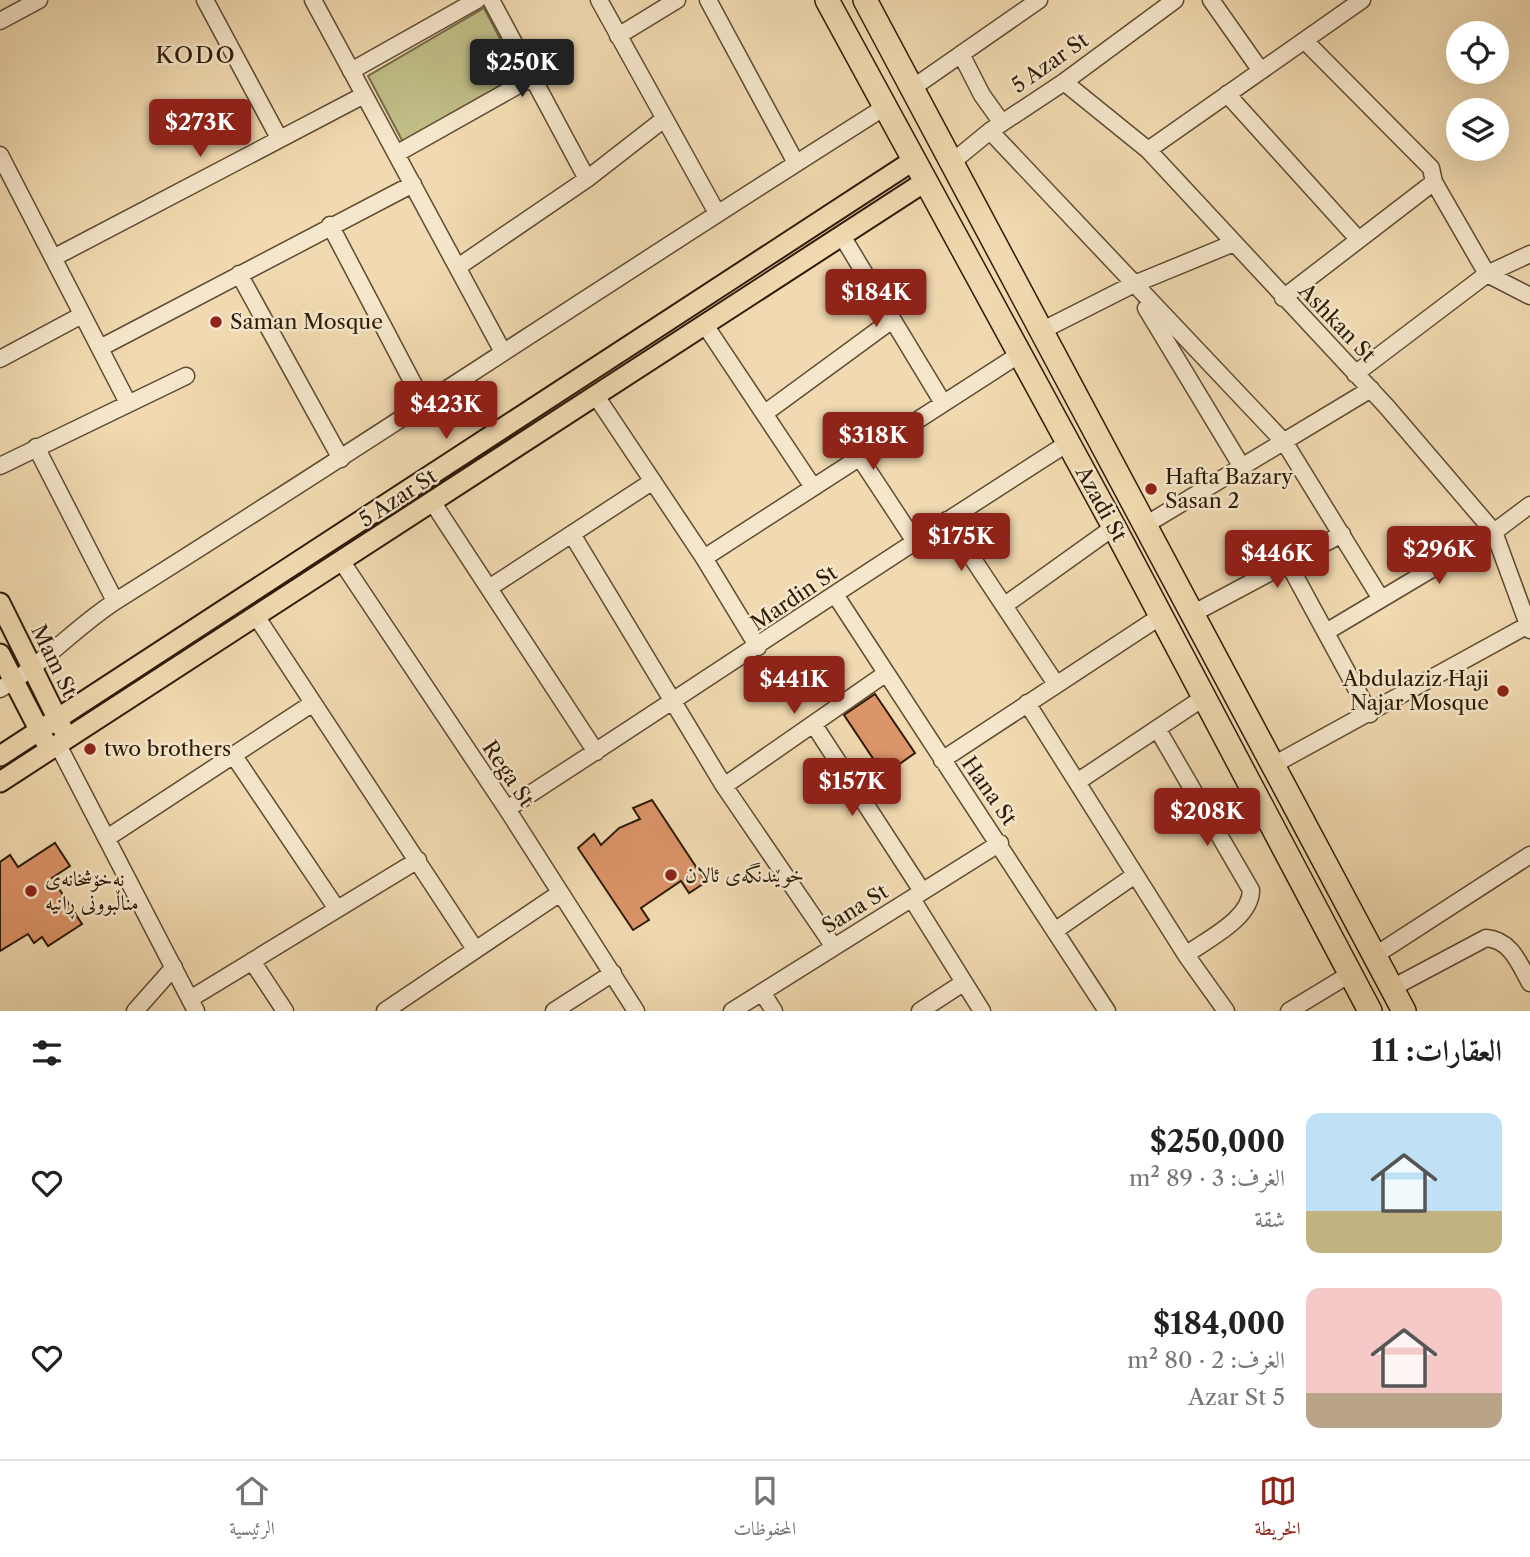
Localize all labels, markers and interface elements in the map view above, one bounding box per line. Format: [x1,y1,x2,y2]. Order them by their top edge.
map controls [1446,21,1509,161]
button: locate [1446,21,1509,84]
street label: 5 Azar St [1007,27,1093,98]
pin: $250K [473,40,571,99]
district label: KODO [155,41,237,69]
text: $250K [486,48,558,76]
button: layers [1446,98,1509,161]
pin: $273K [151,100,249,159]
text: $273K [165,108,235,136]
pin: $184K [827,270,925,329]
text: $184K [841,278,911,306]
street label: Ashkan St [1293,278,1381,367]
place label: Saman Mosque [230,309,383,334]
marker: Saman Mosque [208,314,224,330]
pin: $423K [397,382,495,441]
text: $423K [410,390,482,418]
pin: $318K [824,412,922,472]
text: $318K [839,421,907,449]
street label: Azadi St [1070,461,1133,546]
street label: 5 Azar St [354,463,442,532]
place label: Hafta Bazary Sasan 2 [1165,464,1293,513]
marker: Hafta Bazary Sasan 2 [1143,481,1159,497]
pin: $175K [912,514,1010,573]
text: $175K [928,522,994,550]
pin: $296K [1390,526,1488,586]
pin: $446K [1228,530,1326,590]
text: $296K [1403,535,1475,563]
text: $446K [1241,539,1313,567]
street label: Mardin St [746,559,842,636]
street label: Mam St [26,621,83,701]
pin: $441K [745,656,843,716]
text: $441K [760,665,828,693]
place label: Abdulaziz Haji Najar Mosque [1342,666,1489,715]
marker: Abdulaziz Haji Najar Mosque [1495,683,1511,699]
place label: two brothers [104,736,231,761]
street label: Rega St [477,736,540,812]
marker: two brothers [82,741,98,757]
street label: Hana St [957,751,1022,830]
pin: $157K [803,758,901,818]
text: $157K [819,767,885,795]
pin: $208K [1158,788,1256,848]
text: $208K [1170,797,1244,825]
place label: خوێندنگەی ئالان [685,862,804,888]
place label: نەخۆشخانەی مناڵبوونی ڕانیە [45,866,139,920]
marker: خوێندنگەی ئالان [663,867,679,883]
street label: Sana St [817,878,893,939]
marker: نەخۆشخانەی مناڵبوونی ڕانیە [23,883,39,899]
text: العقارات: 11 [1371,1032,1502,1069]
icon: filters [28,1034,66,1072]
text: $250,000 [1150,1123,1285,1160]
icon: home [1362,1141,1446,1225]
icon: heart [28,1164,66,1202]
text: الغرف: 3 · 89 m² [1129,1164,1285,1192]
text: شقة [1255,1205,1285,1233]
text: $184,000 [1153,1305,1285,1342]
icon: home [1362,1316,1446,1400]
icon: heart [28,1339,66,1377]
text: الغرف: 2 · 80 m² [1127,1346,1285,1374]
text: 5 Azar St [1188,1383,1285,1411]
tab: الرئيسية [229,1472,275,1547]
tab: المحفوظات [733,1472,796,1547]
tab: الخريطة [1255,1472,1301,1547]

